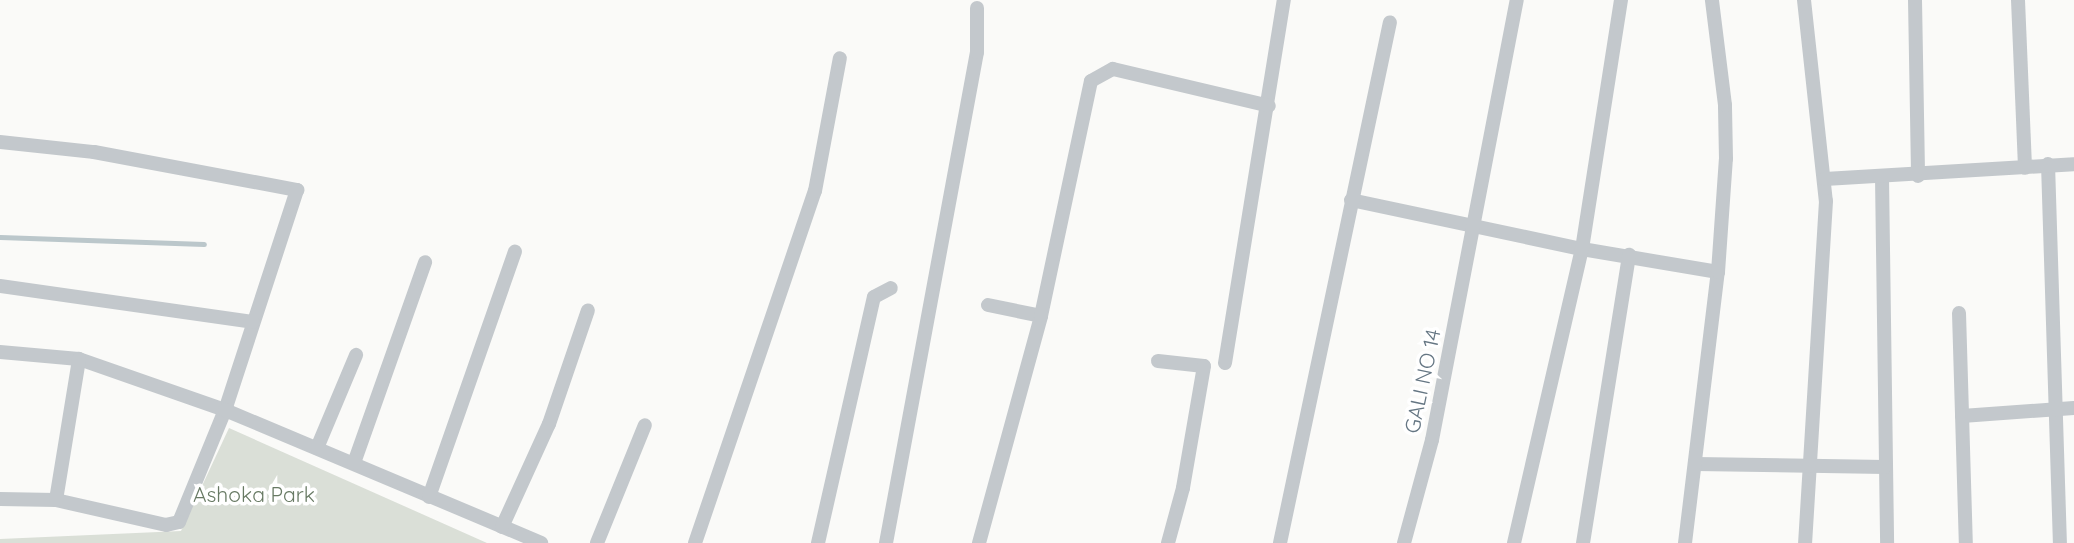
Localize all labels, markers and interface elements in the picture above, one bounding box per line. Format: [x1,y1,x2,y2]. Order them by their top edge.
street label: GALI NO 14 [1399,327,1445,435]
park label: Ashoka Park [193,481,315,507]

